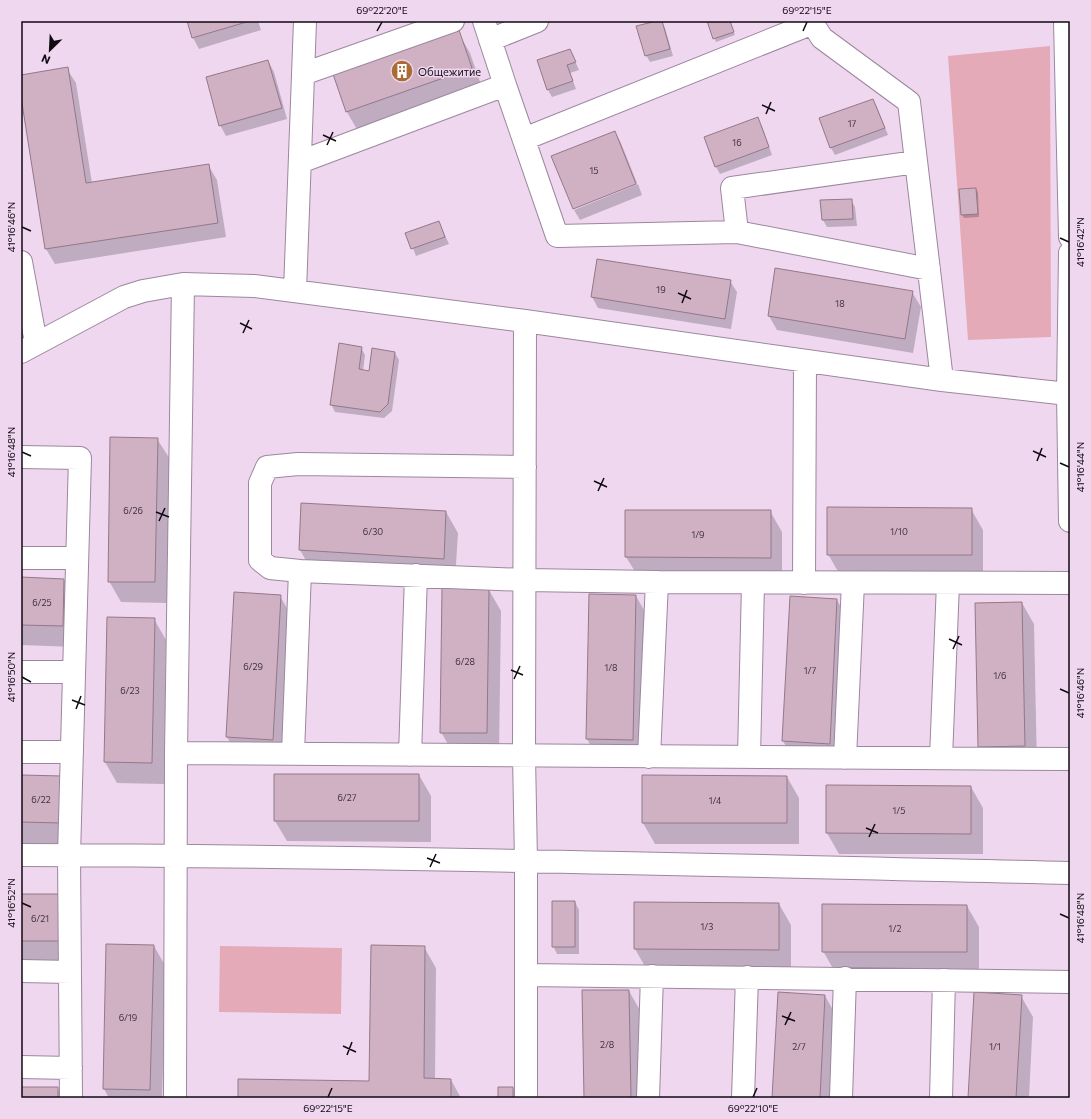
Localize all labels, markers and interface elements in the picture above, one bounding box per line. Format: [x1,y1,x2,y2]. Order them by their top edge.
text: 69°22'20"E [356,4,408,16]
text: 69°22'15"E [782,4,832,16]
north arrow [30,30,70,70]
text: N [39,52,52,67]
building icon: Общежитие [389,58,415,84]
place label: Общежитие [418,65,481,78]
house number: 17 [848,118,857,129]
house number: 16 [732,137,742,148]
house number: 15 [589,165,599,176]
text: 41°16'46"N [5,202,17,252]
text: 41°16'42"N [1074,217,1086,267]
house number: 19 [656,284,666,295]
house number: 18 [835,298,845,309]
text: 41°16'48"N [5,427,17,477]
text: 41°16'44"N [1074,442,1086,492]
house number: 6/26 [123,505,143,516]
house number: 6/30 [363,526,383,537]
house number: 1/10 [890,526,908,537]
house number: 1/9 [691,529,705,540]
house number: 6/25 [32,597,52,608]
text: 41°16'50"N [5,652,17,702]
house number: 6/28 [455,656,475,667]
house number: 6/29 [243,661,263,672]
house number: 1/8 [604,662,618,673]
house number: 1/7 [804,665,817,676]
text: 41°16'46"N [1074,668,1086,718]
house number: 1/6 [993,670,1007,681]
house number: 6/23 [120,685,140,696]
house number: 6/27 [337,792,357,803]
house number: 6/22 [31,794,51,805]
house number: 1/4 [709,795,722,806]
house number: 1/5 [892,805,906,816]
text: 41°16'52"N [5,878,17,928]
text: 41°16'48"N [1074,893,1086,943]
house number: 6/21 [31,913,49,924]
house number: 1/3 [701,921,714,932]
house number: 1/2 [889,923,901,934]
house number: 6/19 [119,1012,137,1023]
house number: 2/8 [600,1039,614,1050]
house number: 2/7 [792,1041,806,1052]
house number: 1/1 [989,1041,1001,1052]
text: 69°22'15"E [303,1102,353,1114]
text: 69°22'10"E [728,1102,778,1114]

